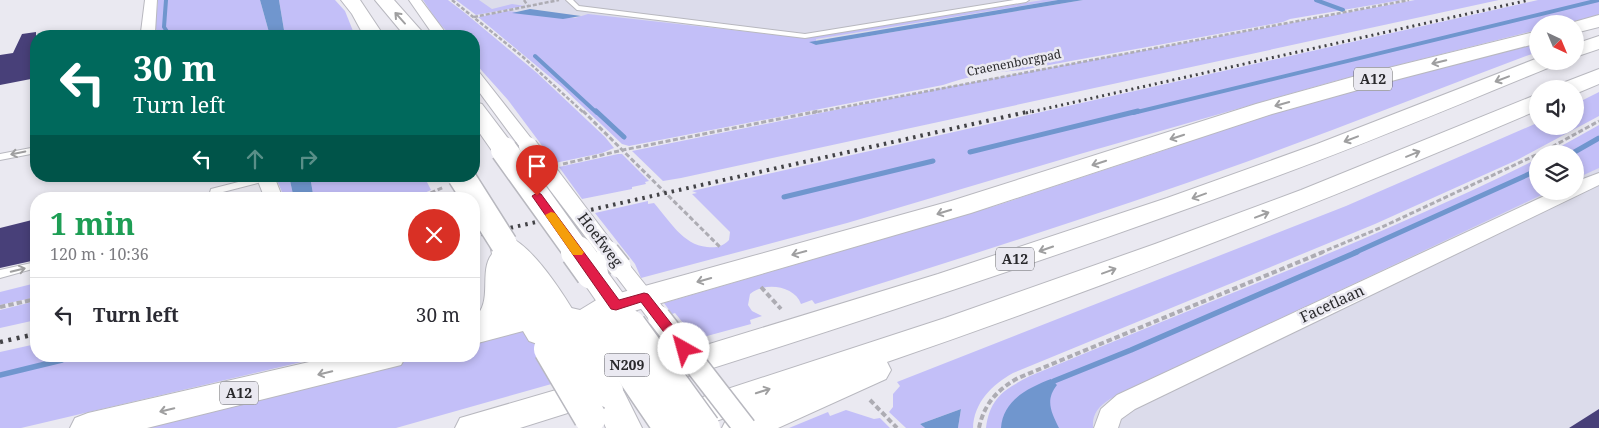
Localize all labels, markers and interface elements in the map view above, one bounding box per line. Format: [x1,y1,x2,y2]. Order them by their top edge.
one-way arrow [395,12,406,25]
north arrow [1529,15,1584,70]
map controls [1529,15,1584,200]
text: 30 m [133,44,216,91]
street label: Craenenborgpad [965,45,1063,80]
icon: left [50,50,115,115]
one-way arrow [1432,58,1448,67]
road number: A12 [1354,68,1392,90]
one-way arrow [1495,75,1510,84]
button: sound [1529,80,1584,135]
text: Turn left [133,89,225,119]
one-way arrow [1275,100,1291,110]
one-way arrow [1170,133,1185,142]
one-way arrow [1344,135,1359,144]
icon: left [188,145,216,173]
icon: ahead [241,145,269,173]
icon: right [294,145,322,173]
pin [516,145,558,196]
button: layers [1529,145,1584,200]
one-way arrow [11,149,27,159]
one-way arrow [1405,149,1420,158]
icon: arrive [523,152,551,180]
one-way arrow [1091,159,1107,168]
one-way arrow [1191,191,1207,201]
text: 1 min [50,203,135,244]
street label: Hoefweg [574,208,628,271]
one-way arrow [936,208,952,218]
button: close [408,209,460,261]
one-way arrow [1254,209,1269,218]
text: 120 m · 10:36 [50,243,149,265]
one-way arrow [1038,245,1054,254]
road number: A12 [996,248,1034,270]
one-way arrow [792,249,808,259]
one-way arrow [10,265,26,274]
one-way arrow [1101,266,1117,275]
one-way arrow [696,276,712,285]
street label: Facetlaan [1296,279,1367,327]
icon: left [50,301,78,329]
text: Turn left [93,302,179,328]
text: 30 m [416,302,460,328]
position arrow [657,322,709,374]
road number: N209 [604,354,650,376]
one-way arrow [317,368,333,378]
road number: A12 [220,382,258,404]
one-way arrow [755,386,771,395]
one-way arrow [159,406,175,415]

